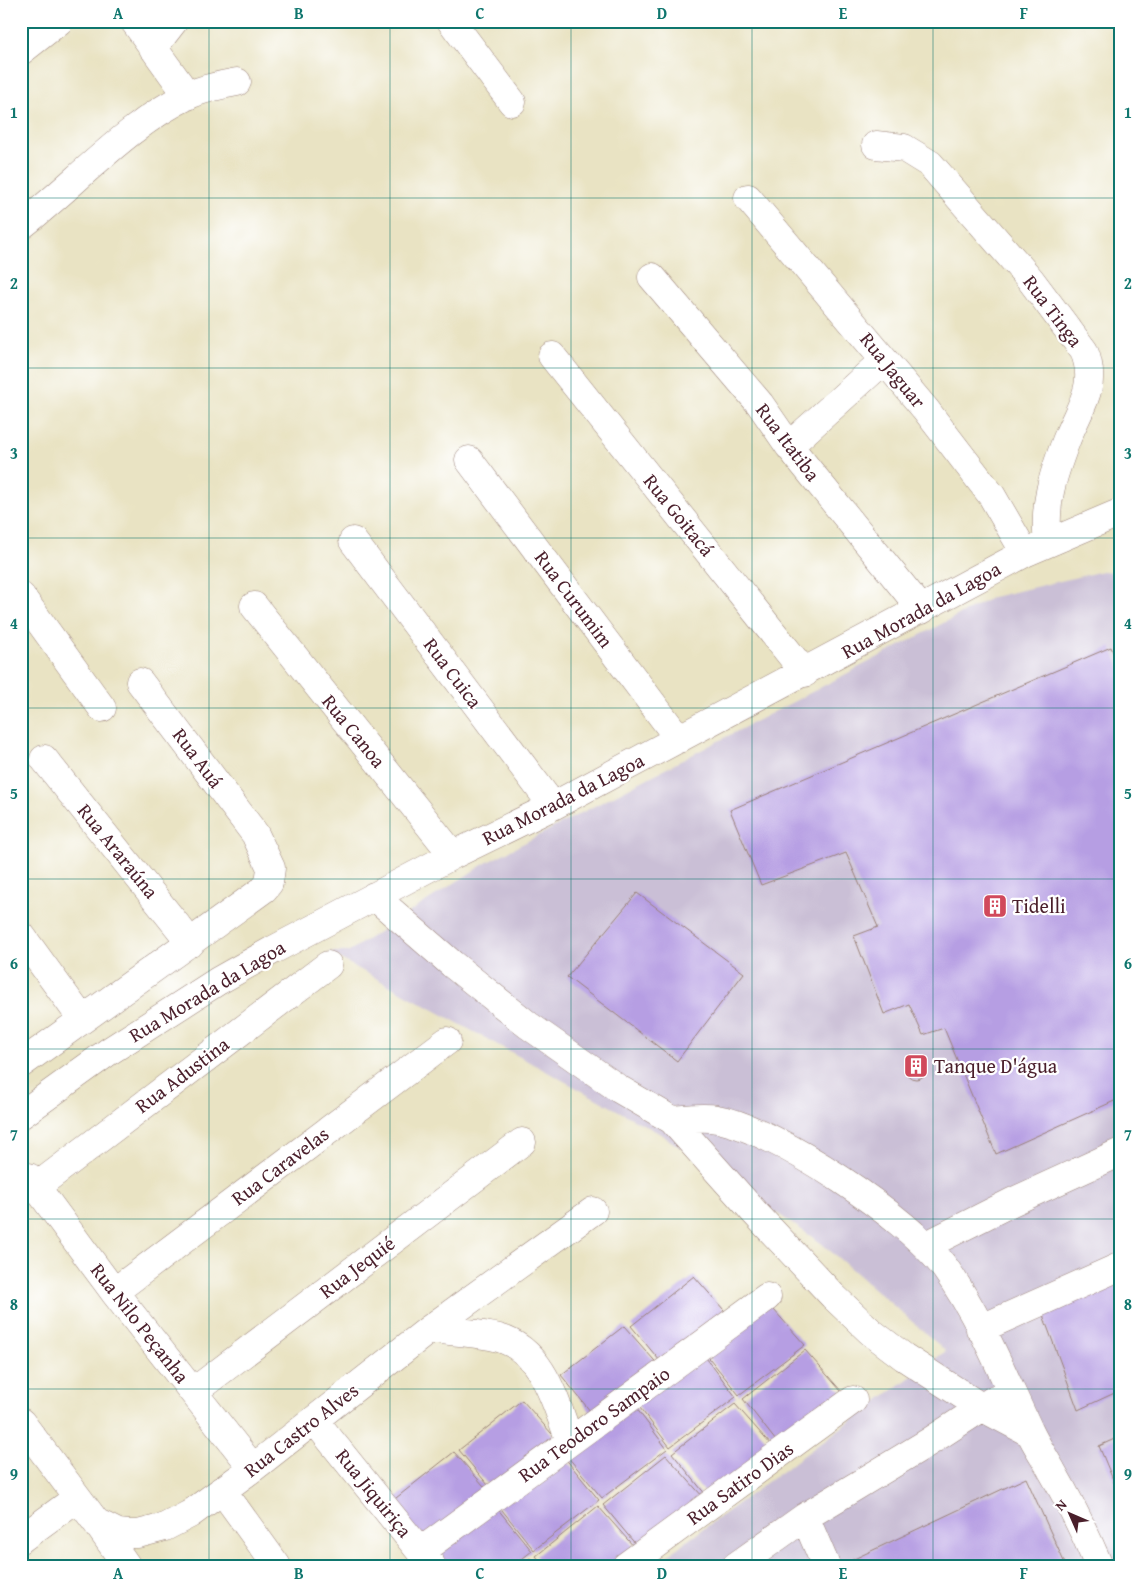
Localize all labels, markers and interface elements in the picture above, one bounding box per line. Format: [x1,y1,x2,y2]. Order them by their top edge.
text: A [113,1,124,25]
text: B [294,1,304,25]
text: C [475,1,485,25]
text: D [657,1,667,25]
text: E [839,1,848,25]
text: F [1020,1,1028,25]
text: 1 [10,100,18,124]
text: 1 [1124,100,1132,124]
street label: Rua Tinga [1017,269,1090,353]
text: 2 [10,271,18,295]
text: 2 [1124,271,1132,295]
street label: Rua Jaguar [854,325,933,414]
street label: Rua Itatiba [749,396,828,487]
text: 3 [10,441,18,465]
text: 3 [1124,441,1132,465]
street label: Rua Goitacá [637,467,722,563]
street label: Rua Curumim [528,544,621,654]
street label: Rua Morada da Lagoa [836,553,1006,665]
text: 4 [10,611,18,635]
text: 4 [1124,611,1132,635]
street label: Rua Cuica [417,631,490,715]
street label: Rua Canoa [316,688,394,774]
street label: Rua Auá [166,722,231,794]
street label: Rua Morada da Lagoa [477,745,649,852]
text: 5 [10,781,18,805]
text: 5 [1124,781,1132,805]
street label: Rua Araraúna [71,797,166,905]
place label: Tidelli [1012,891,1066,920]
building icon: Tidelli [982,893,1008,919]
street label: Rua Morada da Lagoa [123,932,291,1049]
text: 6 [10,951,18,975]
text: 6 [1124,951,1132,975]
street label: Rua Adustina [129,1029,235,1120]
place label: Tanque D'água [934,1051,1058,1080]
building icon: Tanque D'água [903,1053,929,1079]
street label: Rua Caravelas [225,1119,335,1212]
text: 7 [10,1122,18,1146]
text: 7 [1124,1122,1132,1146]
street label: Rua Jequié [313,1228,401,1305]
street label: Rua Nilo Peçanha [84,1256,197,1389]
text: 8 [10,1292,18,1316]
text: 8 [1124,1292,1132,1316]
street label: Rua Teodoro Sampaio [512,1359,676,1489]
street label: Rua Castro Alves [237,1375,364,1484]
street label: Rua Satiro Dias [680,1434,799,1531]
street label: Rua Jiquiriça [329,1442,420,1544]
text: 9 [10,1462,18,1486]
text: 9 [1124,1462,1132,1486]
north arrow [1044,1490,1094,1540]
text: N [1050,1494,1072,1515]
text: A [113,1561,124,1585]
text: B [294,1561,304,1585]
text: C [475,1561,485,1585]
text: D [657,1561,667,1585]
text: E [839,1561,848,1585]
text: F [1020,1561,1028,1585]

